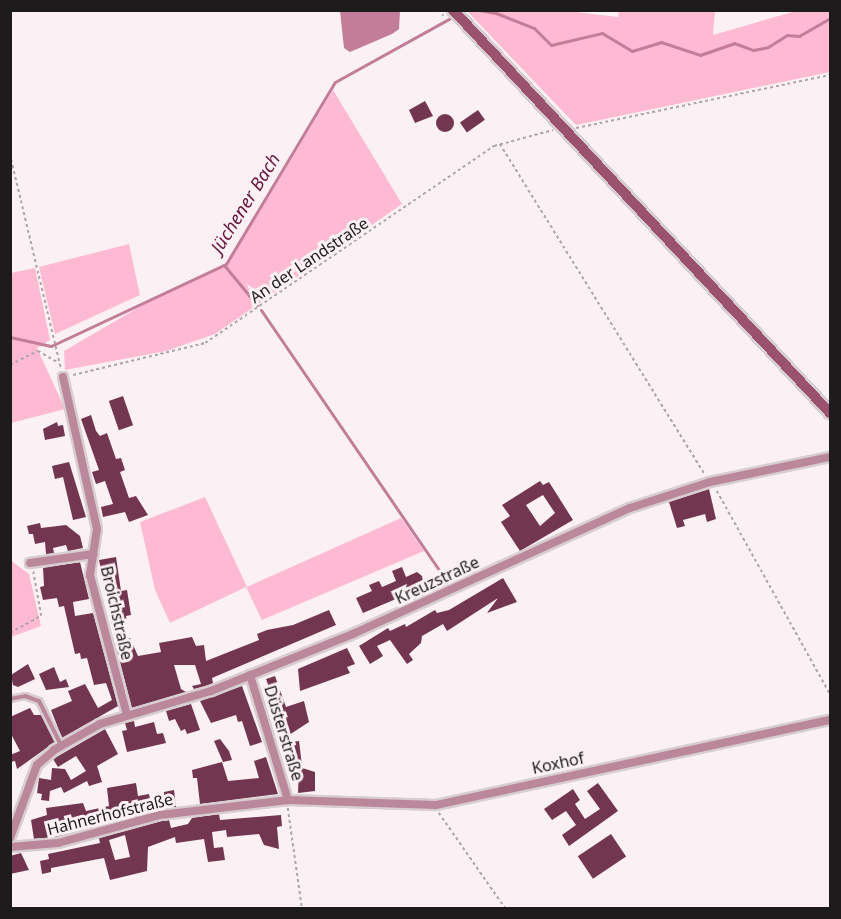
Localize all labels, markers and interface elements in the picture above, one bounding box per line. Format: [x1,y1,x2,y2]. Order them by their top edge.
water label: Jüchener Bach [206,149,284,257]
street label: An der Landstraße [246,213,372,307]
street label: Kreuzstraße [392,552,482,608]
street label: Broichstraße [97,564,137,662]
street label: Düsterstraße [260,683,308,783]
street label: Koxhof [530,748,586,778]
street label: Hahnerhofstraße [45,789,175,839]

